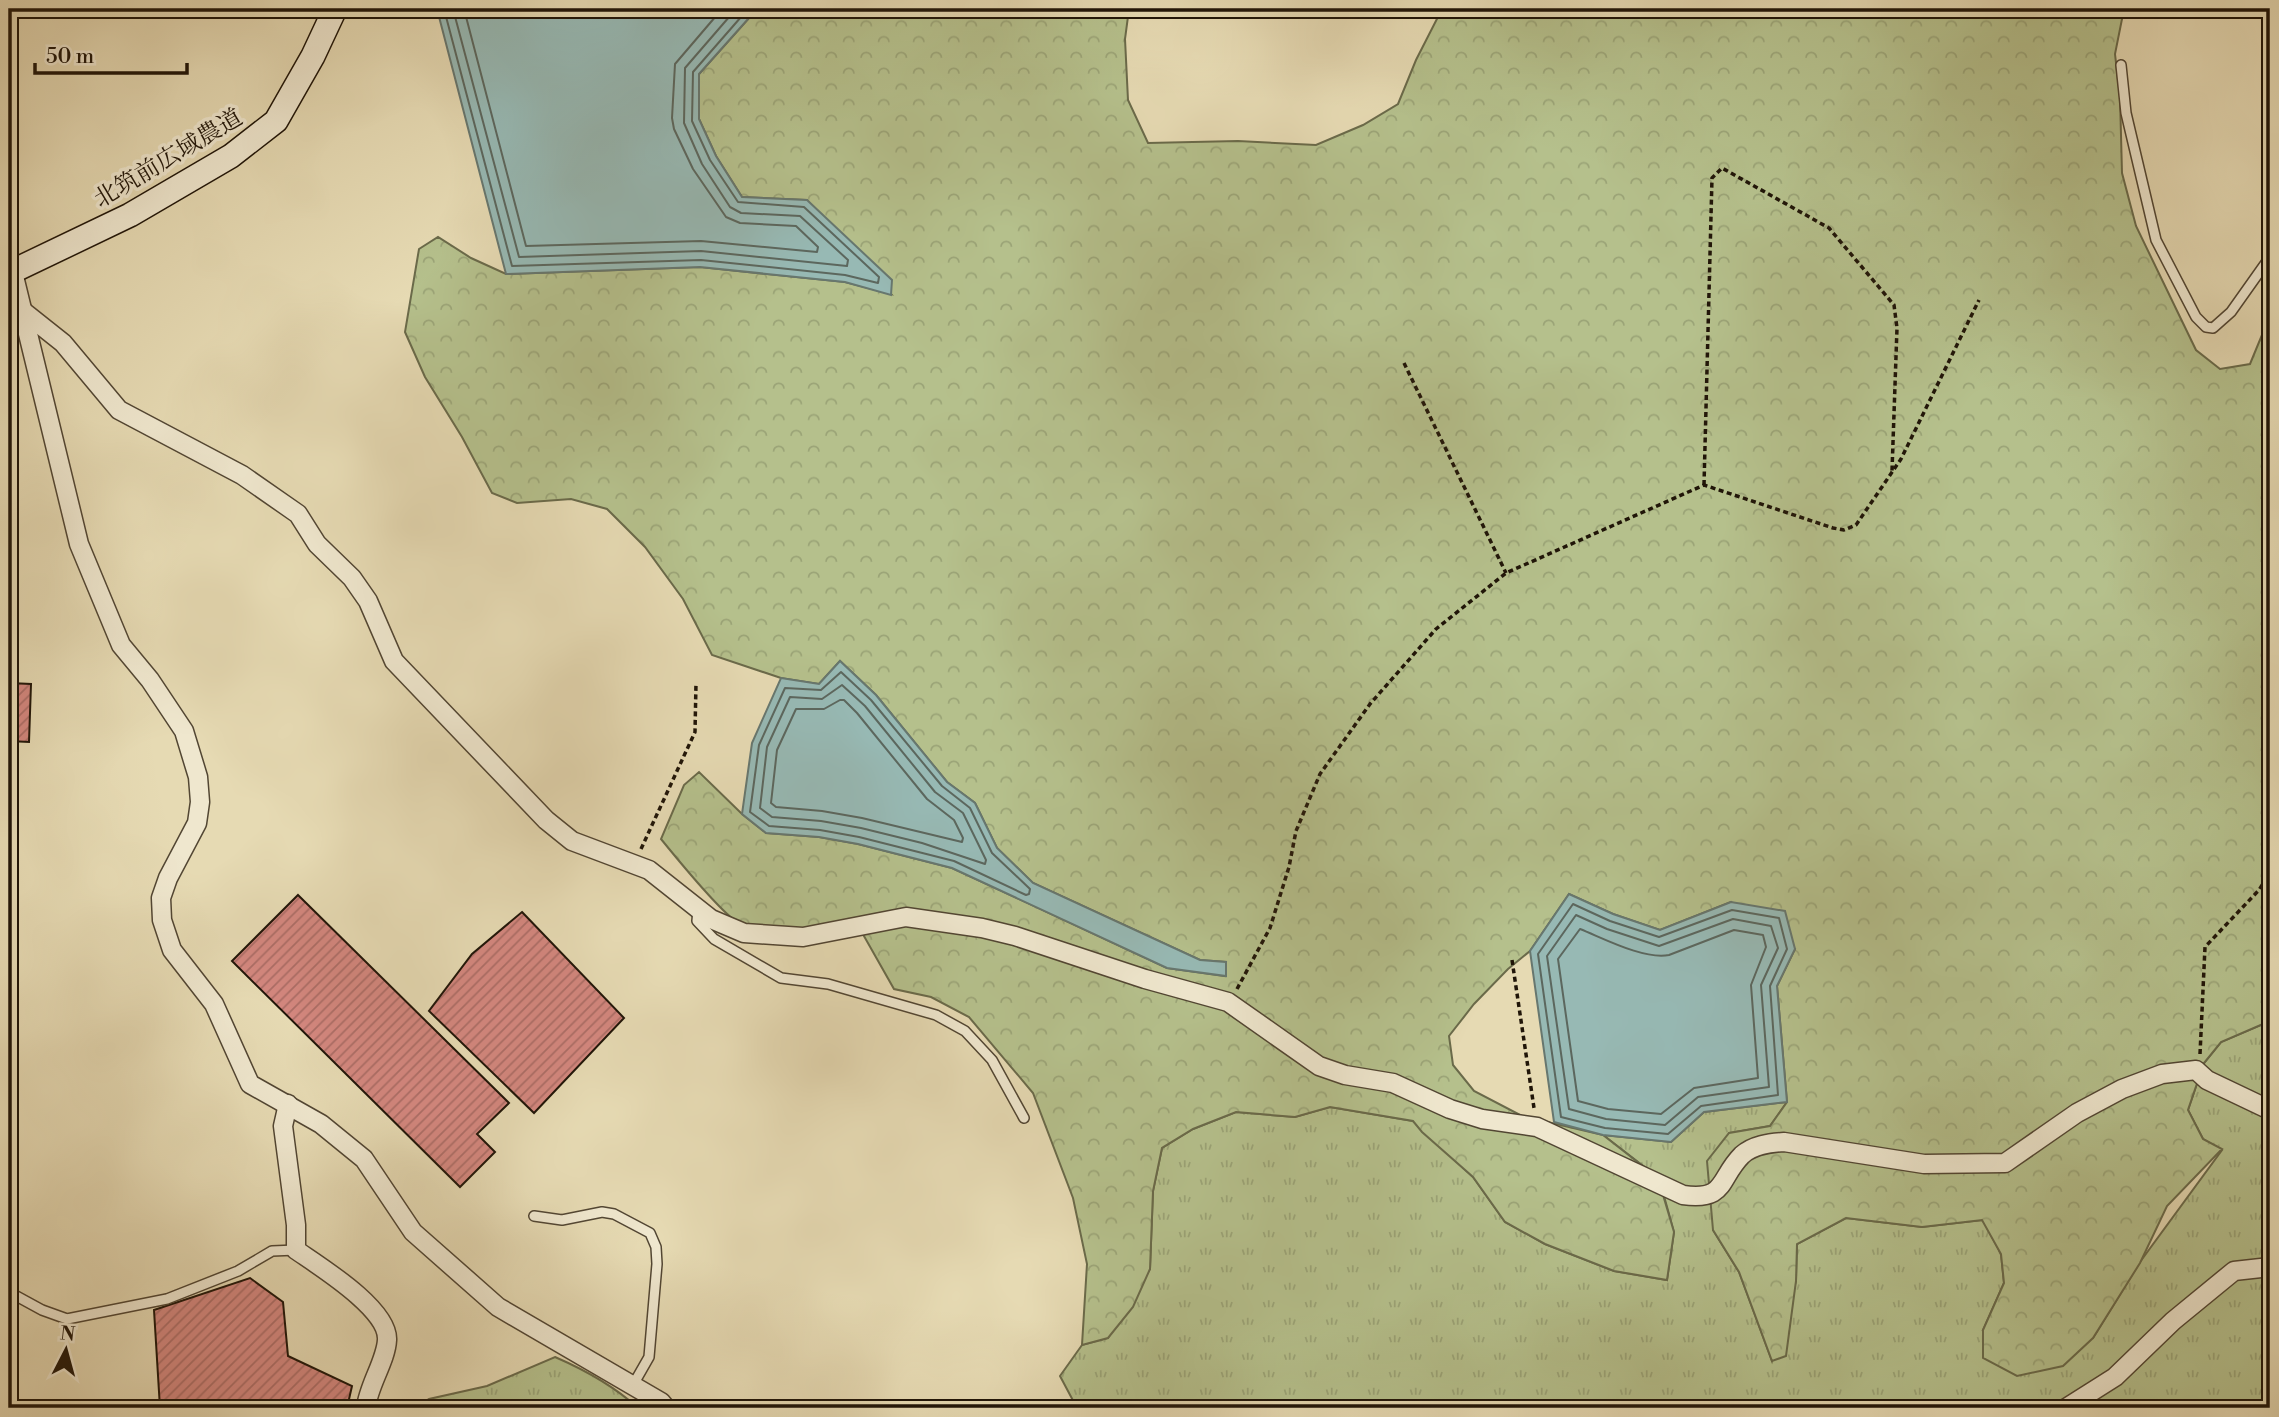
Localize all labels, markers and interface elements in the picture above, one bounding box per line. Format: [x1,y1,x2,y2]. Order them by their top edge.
scale bar [35,32,187,76]
text: 50 m [46,44,94,70]
street label: 北筑前広域農道 [89,103,248,215]
north arrow [32,1316,102,1386]
text: N [59,1321,76,1347]

